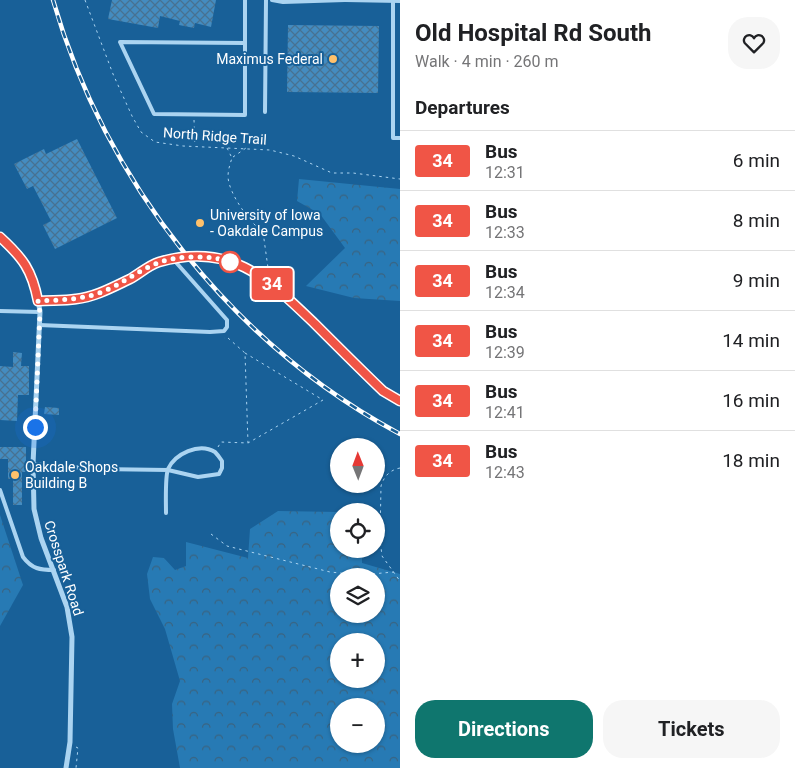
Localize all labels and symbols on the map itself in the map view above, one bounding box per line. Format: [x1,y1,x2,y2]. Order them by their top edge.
place label: Maximus Federal [216,51,323,67]
marker: Maximus Federal [327,53,339,65]
street label: North Ridge Trail [163,124,267,148]
place label: University of Iowa - Oakdale Campus [210,207,323,239]
marker: University of Iowa - Oakdale Campus [194,217,206,229]
unlabelled marker [219,251,241,273]
line badge: 34 [250,268,294,300]
your location [23,415,48,440]
north arrow [330,438,385,492]
place label: Oakdale Shops Building B [25,459,118,491]
marker: Oakdale Shops Building B [9,469,21,481]
street label: Crosspark Road [41,518,87,618]

